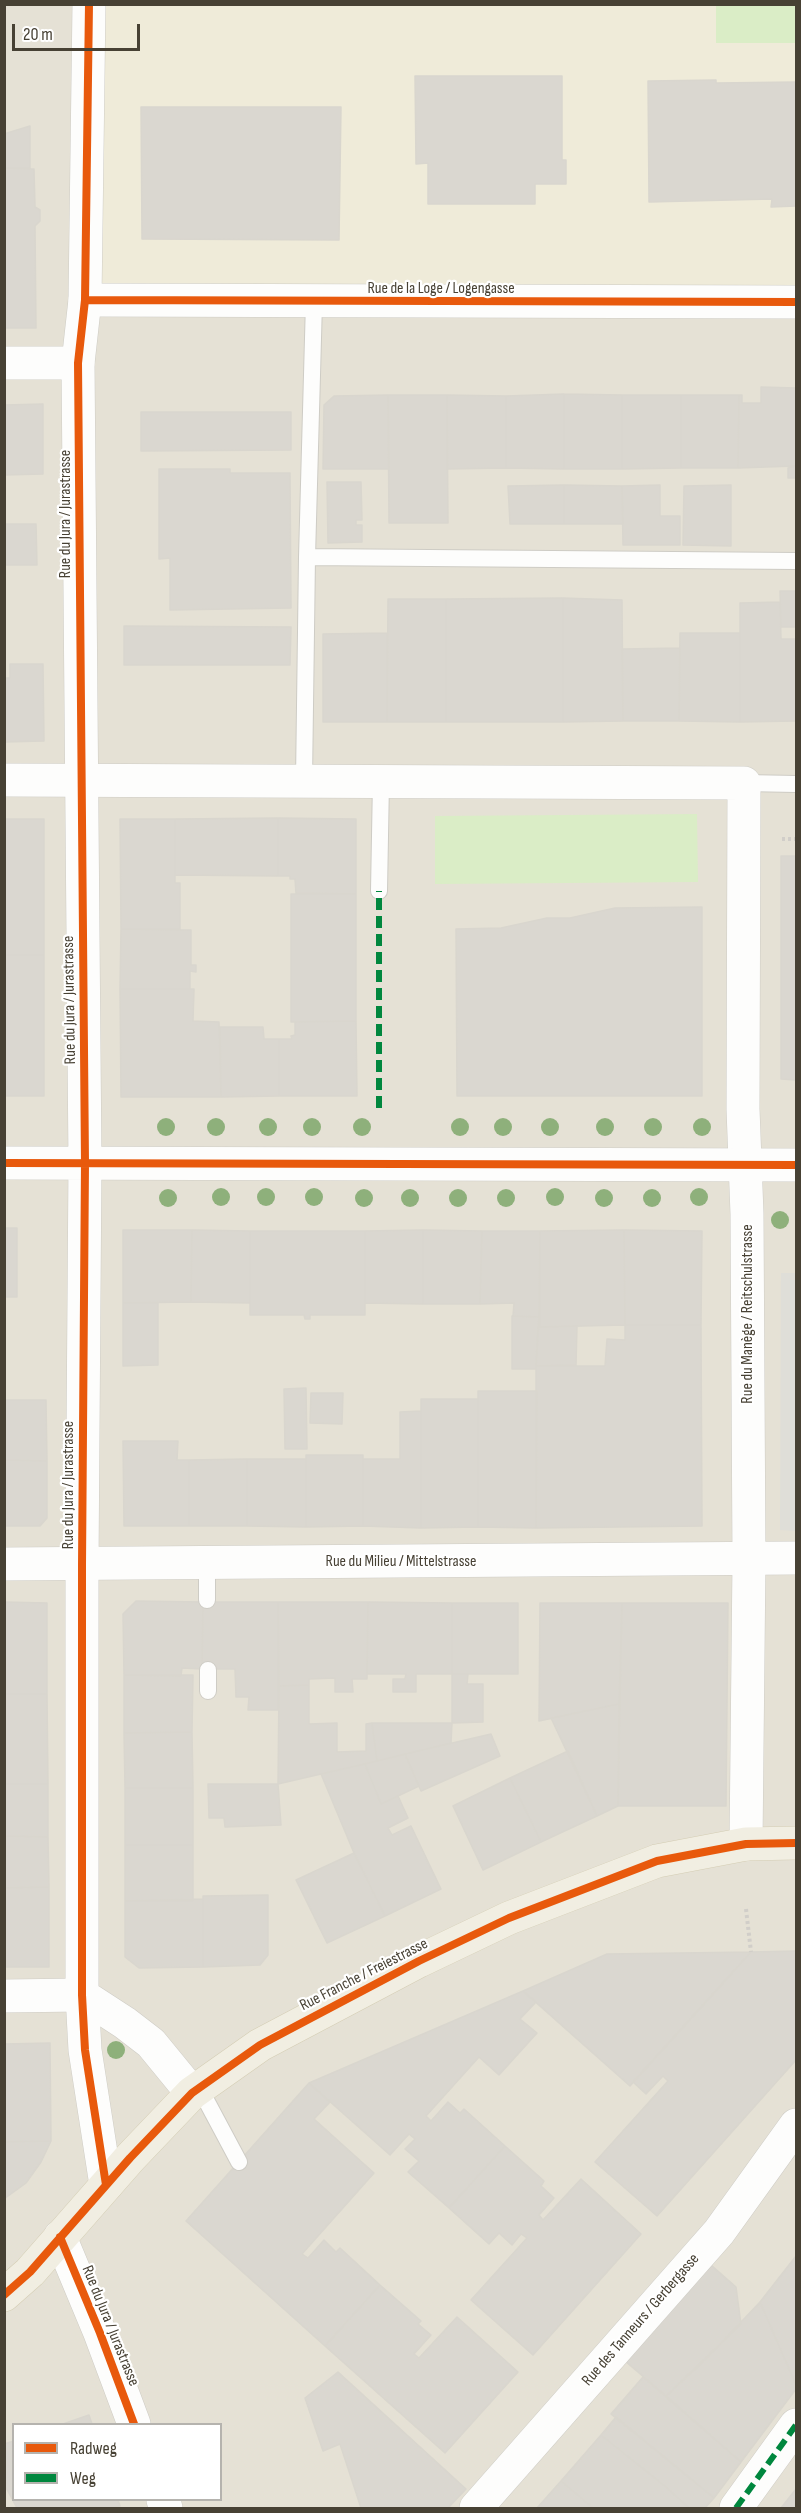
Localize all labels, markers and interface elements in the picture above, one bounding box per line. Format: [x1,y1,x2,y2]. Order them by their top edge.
scale bar [15,12,142,50]
text: 20 m [23,24,53,45]
street label: Rue de la Loge / Logengasse [367,279,515,299]
street label: Rue du Jura / Jurastrasse [56,450,76,578]
street label: Rue du Jura / Jurastrasse [59,936,81,1064]
street label: Rue du Manège / Reitschulstrasse [738,1224,758,1404]
street label: Rue du Jura / Jurastrasse [59,1421,79,1549]
street label: Rue du Milieu / Mittelstrasse [326,1552,476,1572]
street label: Rue Franche / Freiestrasse [297,1934,431,2016]
street label: Rue des Tanneurs / Gerbergasse [578,2250,704,2390]
street label: Rue du Jura / Jurastrasse [77,2263,143,2389]
legend [12,2423,222,2501]
text: Radweg [70,2438,117,2459]
text: Weg [70,2468,96,2489]

